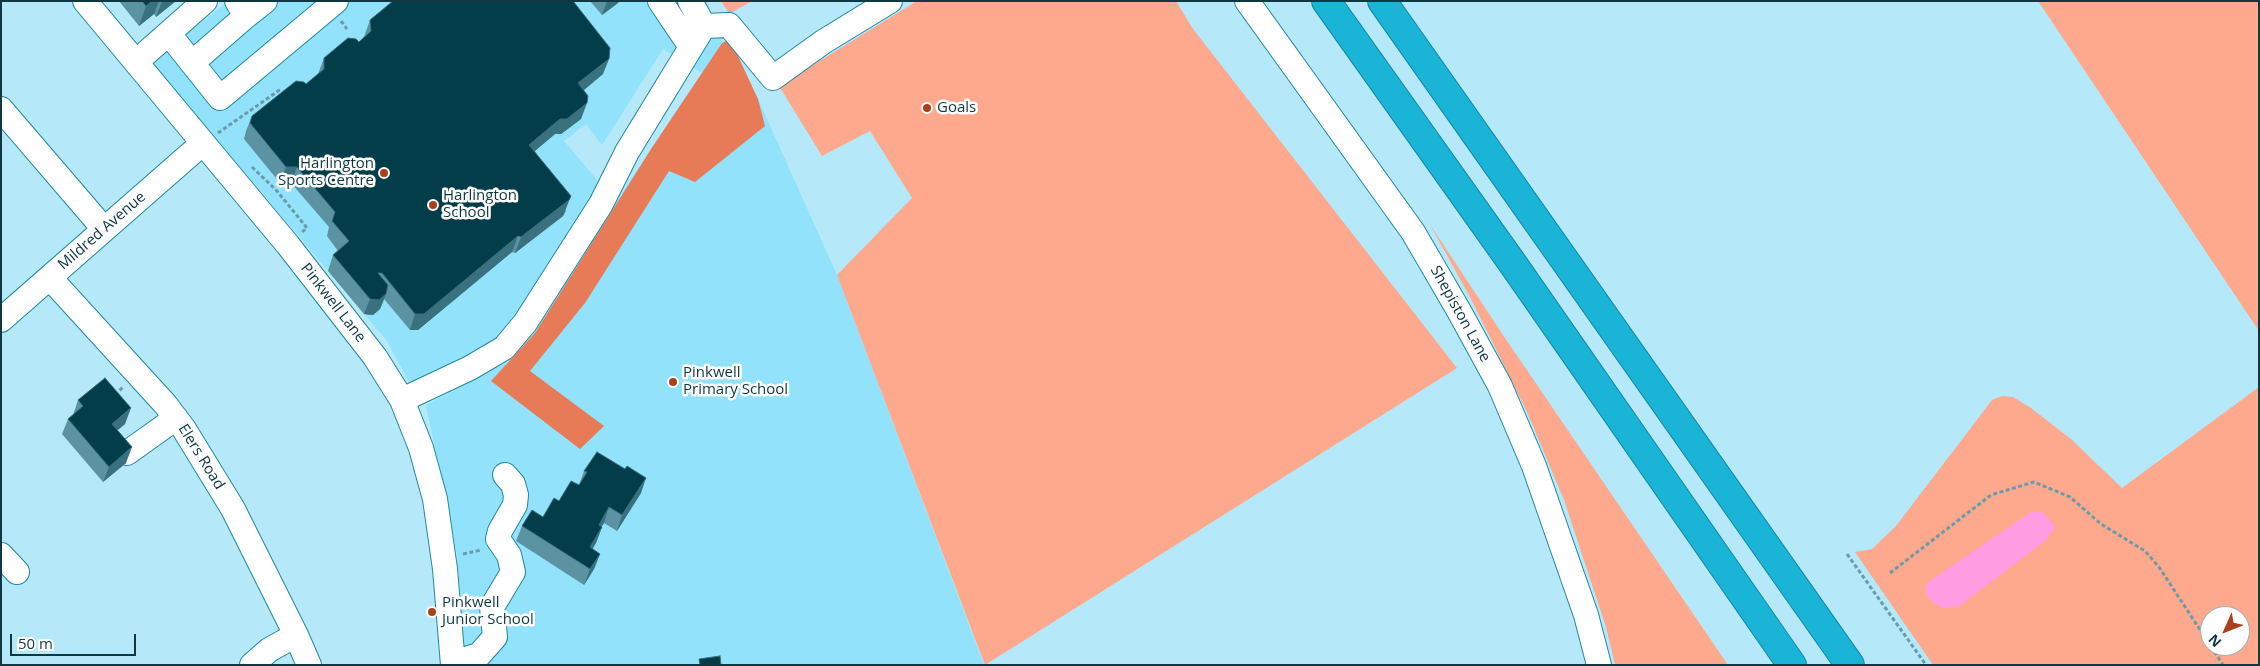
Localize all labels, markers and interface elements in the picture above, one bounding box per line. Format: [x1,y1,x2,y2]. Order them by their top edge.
place label: Goals [937,99,976,117]
marker: Goals [921,102,933,114]
place label: Harlington Sports Centre [278,155,374,190]
marker: Harlington Sports Centre [378,167,390,179]
place label: Harlington School [443,187,517,222]
street label: Mildred Avenue [55,188,149,274]
marker: Harlington School [427,199,439,211]
street label: Pinkwell Lane [297,260,369,346]
street label: Shepiston Lane [1426,263,1494,365]
place label: Pinkwell Primary School [683,364,788,399]
marker: Pinkwell Primary School [667,376,679,388]
street label: Elers Road [174,421,228,493]
place label: Pinkwell Junior School [442,594,534,629]
marker: Pinkwell Junior School [426,606,438,618]
north arrow [2200,606,2250,656]
scale bar [12,624,139,656]
text: N [2204,630,2225,652]
text: 50 m [18,633,53,653]

